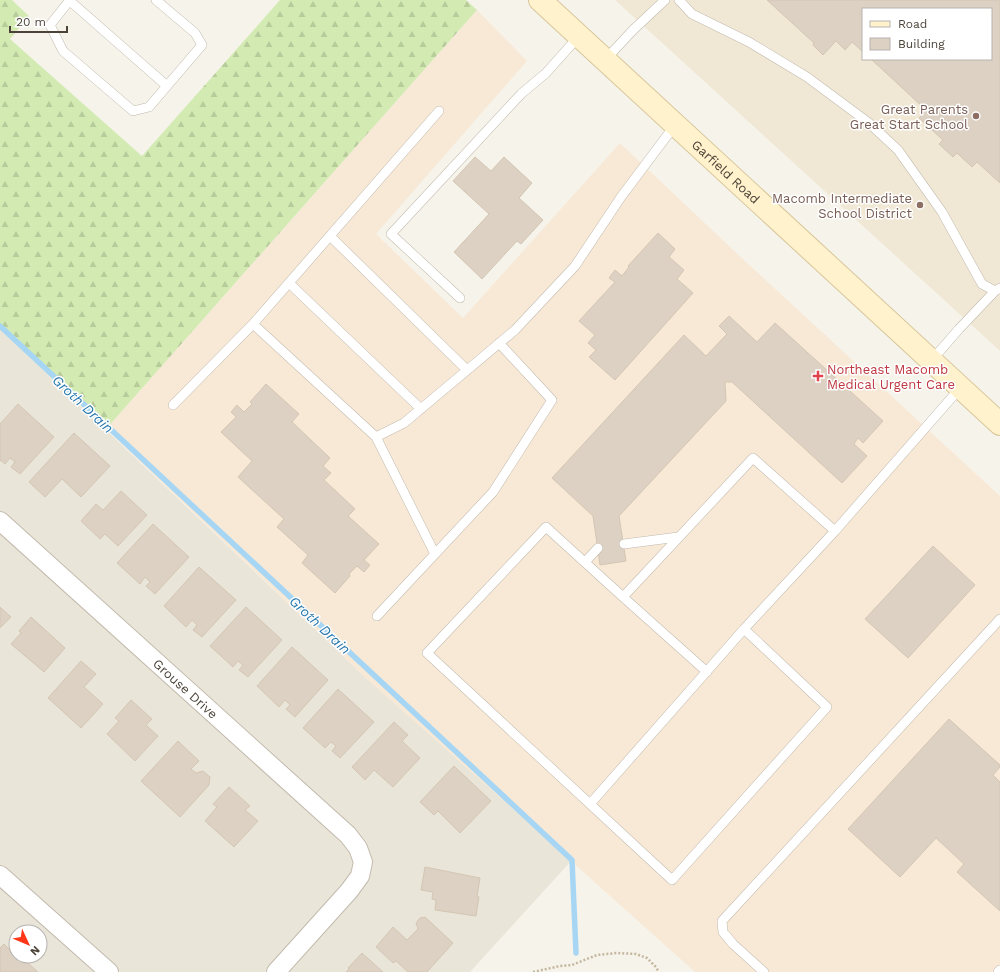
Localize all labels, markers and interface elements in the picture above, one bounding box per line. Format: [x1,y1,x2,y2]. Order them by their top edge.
scale bar [10,8,67,34]
legend [862,8,992,60]
text: 20 m [16,15,46,29]
text: Road [898,17,927,31]
text: Building [898,37,945,51]
place label: Great Parents Great Start School [850,102,968,132]
marker: Great Parents Great Start School [971,111,981,121]
street label: Garfield Road [689,137,763,206]
place label: Macomb Intermediate School District [772,191,913,221]
marker: Macomb Intermediate School District [915,200,925,210]
place label: Northeast Macomb Medical Urgent Care [827,362,955,392]
marker: Northeast Macomb Medical Urgent Care [812,370,824,382]
water label: Groth Drain [49,372,117,436]
water label: Groth Drain [286,593,354,657]
street label: Grouse Drive [150,656,221,721]
north arrow [8,924,48,964]
text: N [27,943,42,958]

